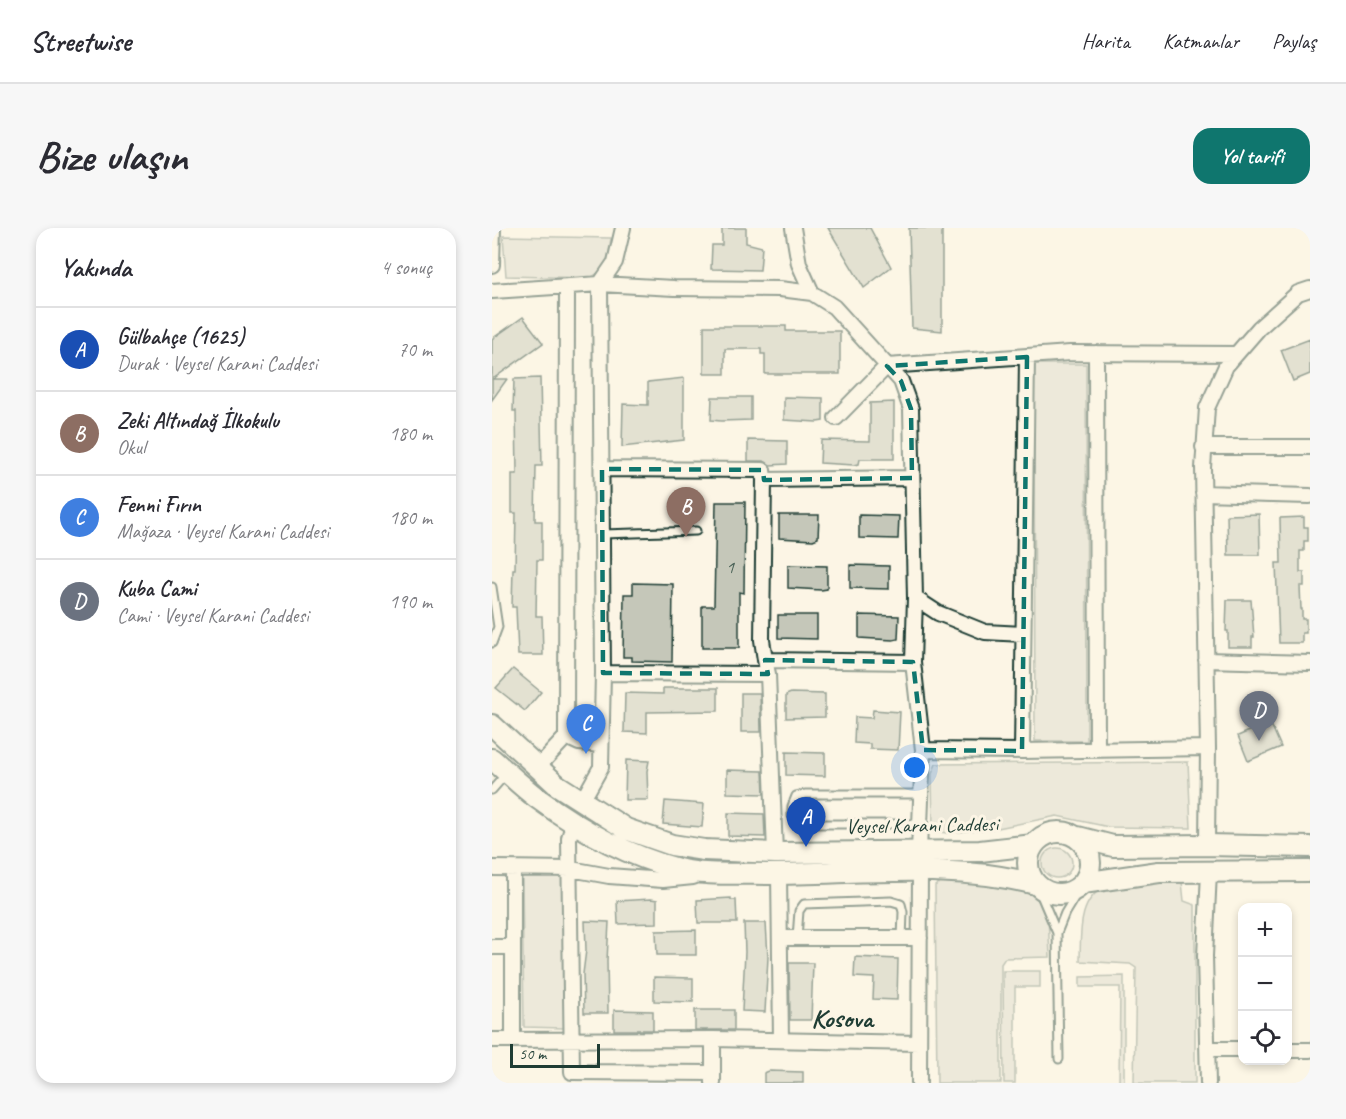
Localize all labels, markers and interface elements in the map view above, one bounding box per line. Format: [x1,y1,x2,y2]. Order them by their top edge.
text: Streetwise [30,24,131,59]
text: Harita [1082,28,1130,54]
text: Katmanlar [1163,28,1239,54]
text: Paylaş [1272,28,1316,54]
button: Yol tarifi [1193,128,1310,184]
text: Bize ulaşın [36,130,187,183]
text: Yakında [60,251,131,284]
text: 4 sonuç [381,255,432,280]
text: Gülbahçe (1625) [117,323,244,351]
text: A [74,337,85,362]
text: 70 m [398,337,432,362]
text: Durak · Veysel Karani Caddesi [117,351,317,376]
text: Zeki Altındağ İlkokulu [117,407,279,435]
text: B [74,421,85,446]
text: 180 m [389,421,432,446]
text: Okul [117,435,145,460]
pin: B [666,488,706,537]
text: Fenni Fırın [117,491,201,519]
text: C [75,505,84,530]
text: 180 m [389,505,432,530]
text: Mağaza · Veysel Karani Caddesi [117,519,329,544]
house number: 1 [726,556,735,578]
text: Kuba Cami [117,575,197,603]
text: D [74,589,85,614]
text: 190 m [389,589,432,614]
text: Cami · Veysel Karani Caddesi [117,603,309,628]
pin: D [1240,692,1278,741]
pin: C [566,704,605,754]
your location [900,753,929,782]
pin: A [786,798,826,847]
street label: Veysel Karani Caddesi [846,811,1002,839]
map controls [1238,903,1292,1065]
button: + [1238,903,1292,957]
button: − [1238,957,1292,1011]
district label: Kosova [811,1001,875,1035]
button: locate [1238,1011,1292,1065]
scale bar [510,1041,600,1068]
text: 50 m [519,1044,546,1064]

